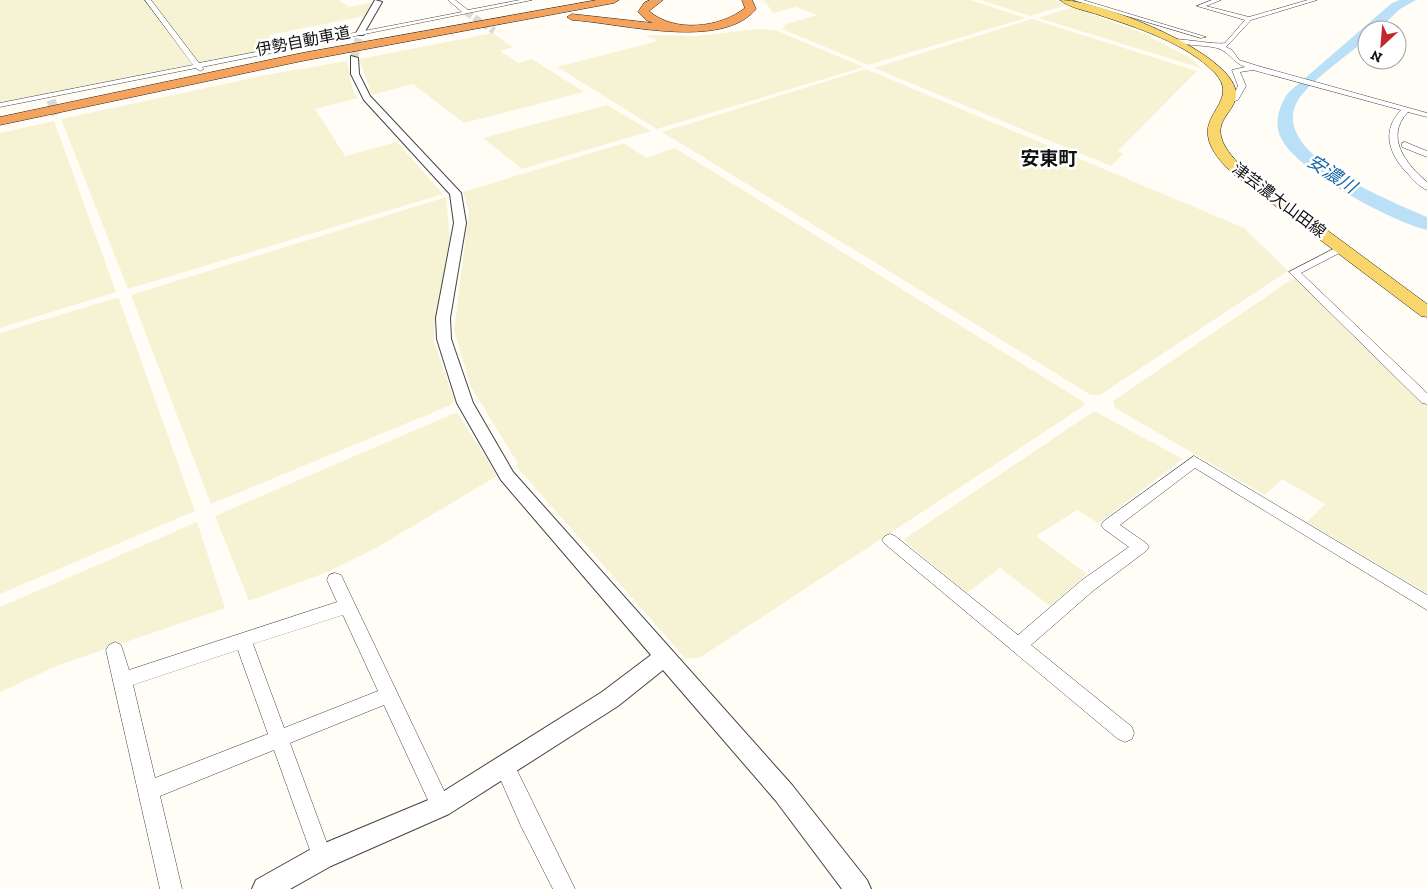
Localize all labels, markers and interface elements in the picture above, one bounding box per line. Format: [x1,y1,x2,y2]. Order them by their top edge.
north arrow [1357,20,1407,70]
street label: 伊勢自動車道 [254,23,352,59]
text: N [1368,46,1385,66]
district label: 安東町 [1020,147,1078,170]
water label: 安濃川 [1303,150,1362,199]
street label: 津芸濃大山田線 [1229,159,1329,241]

